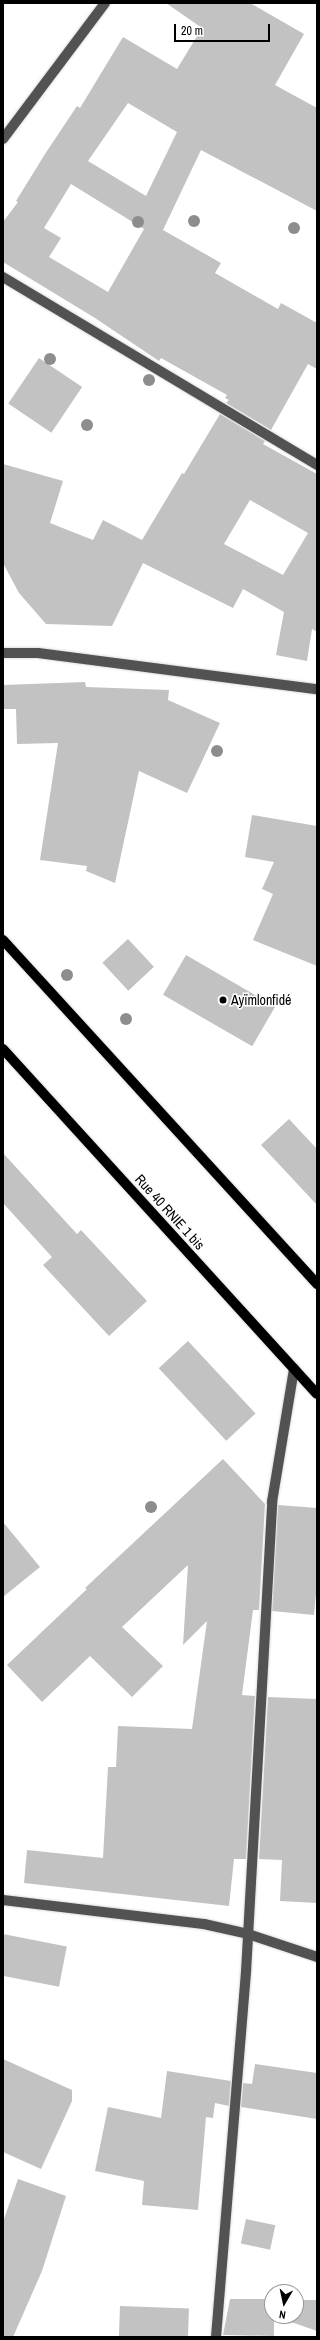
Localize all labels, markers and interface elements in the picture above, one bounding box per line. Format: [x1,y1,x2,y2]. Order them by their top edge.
scale bar [176,16,272,42]
text: 20 m [181,23,203,39]
place label: Ayïmlonfidé [231,992,291,1008]
marker: Ayïmlonfidé [218,995,228,1005]
street label: Rue 40 RNIE 1 bis [132,1171,208,1253]
north arrow [264,2284,304,2324]
text: N [278,2307,287,2322]

